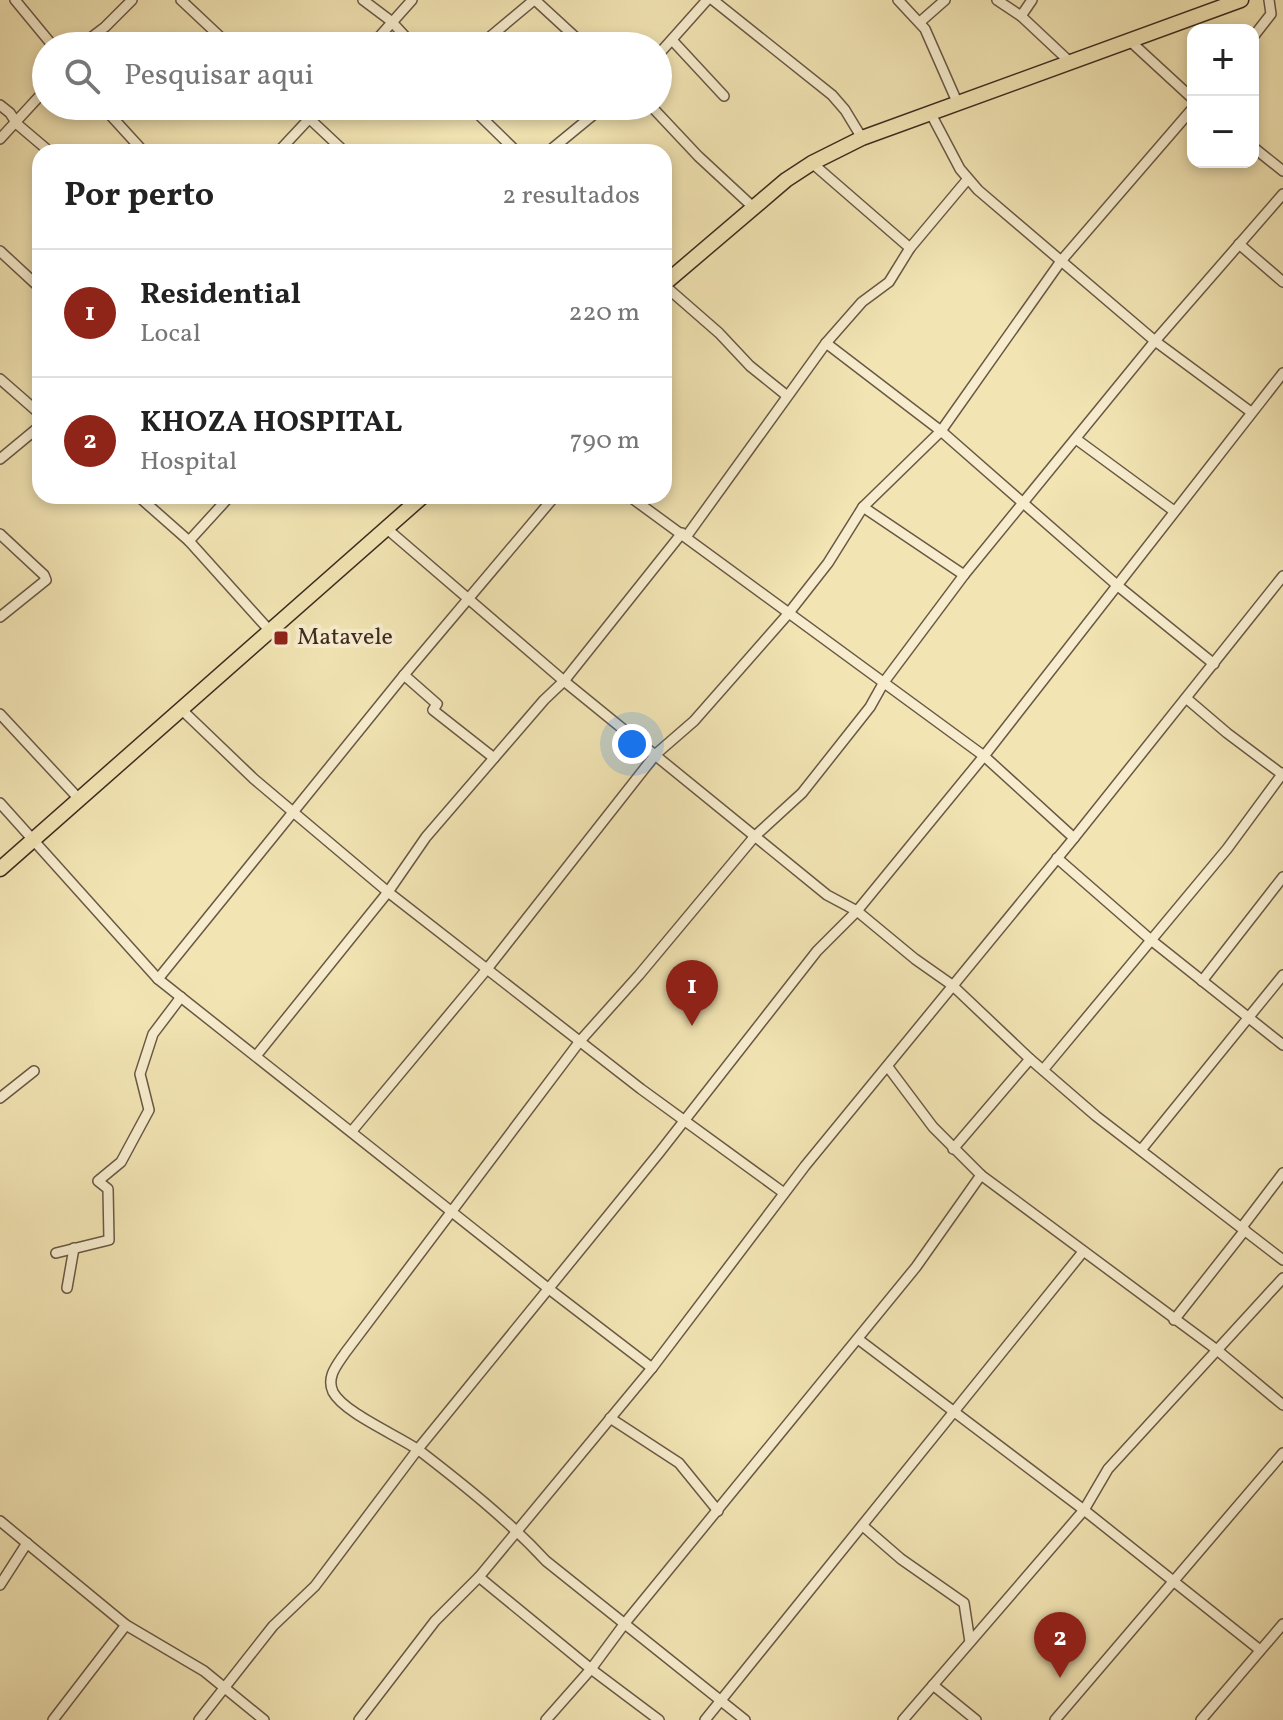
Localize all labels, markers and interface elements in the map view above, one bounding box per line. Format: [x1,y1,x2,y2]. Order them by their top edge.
map controls [1187,24,1259,168]
button: + [1187,24,1259,96]
search box [32,32,672,120]
icon: search [60,54,104,98]
text: Pesquisar aqui [124,55,314,97]
button: − [1187,96,1259,168]
text: Por perto [64,173,214,220]
text: 2 resultados [502,178,640,214]
text: Residential [140,274,301,316]
text: 1 [85,295,95,331]
text: 220 m [568,295,640,331]
text: Local [140,316,201,352]
text: KHOZA HOSPITAL [140,402,402,444]
text: 2 [83,423,97,459]
text: 790 m [570,423,640,459]
text: Hospital [140,444,237,480]
place label: Matavele [297,621,393,655]
marker: Matavele [272,629,290,647]
your location [612,724,652,764]
pin: 1 [666,960,718,1026]
pin: 2 [1034,1612,1086,1678]

